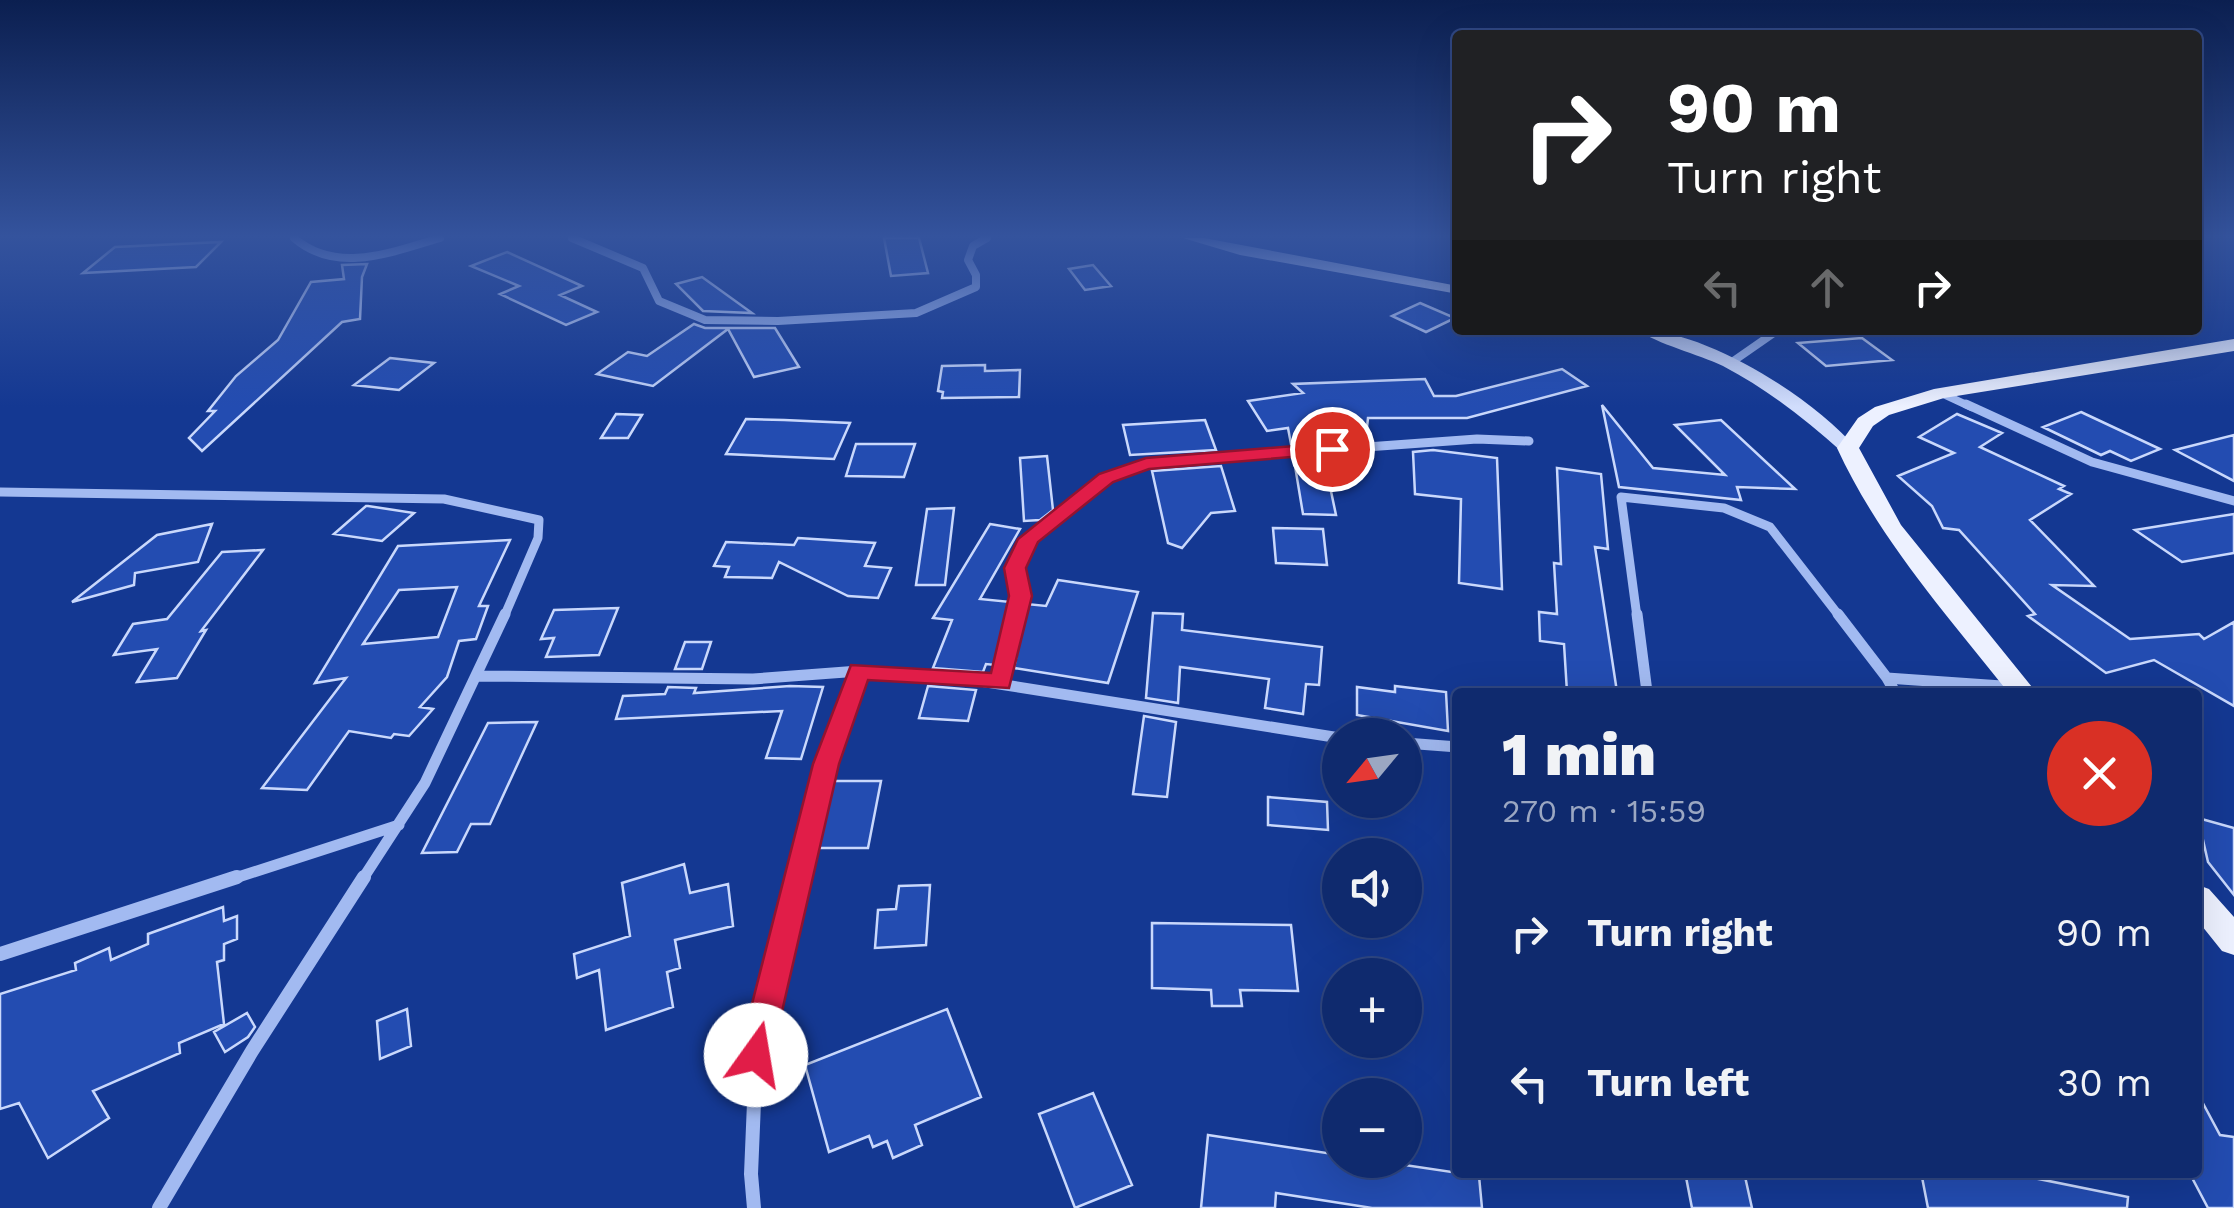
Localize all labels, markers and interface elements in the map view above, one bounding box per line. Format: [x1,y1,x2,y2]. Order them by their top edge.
text: 90 m [1667,67,1841,149]
icon: right [1502,70,1632,200]
text: Turn right [1667,151,1881,204]
icon: left [1695,260,1750,315]
icon: ahead [1800,260,1855,315]
icon: right [1905,260,1960,315]
pin [1290,407,1375,492]
icon: arrive [1305,422,1360,477]
north arrow [1322,718,1422,818]
map controls [1322,718,1422,1178]
text: 1 min [1502,719,1656,790]
button: close [2047,721,2152,826]
text: 270 m · 15:59 [1502,792,1706,830]
button: sound [1322,838,1422,938]
icon: right [1502,906,1557,961]
text: Turn right [1587,911,1773,955]
text: 90 m [2056,911,2152,955]
button: + [1322,958,1422,1058]
position arrow [704,1003,808,1107]
icon: left [1502,1056,1557,1111]
text: Turn left [1587,1061,1749,1105]
text: 30 m [2057,1061,2152,1105]
button: − [1322,1078,1422,1178]

